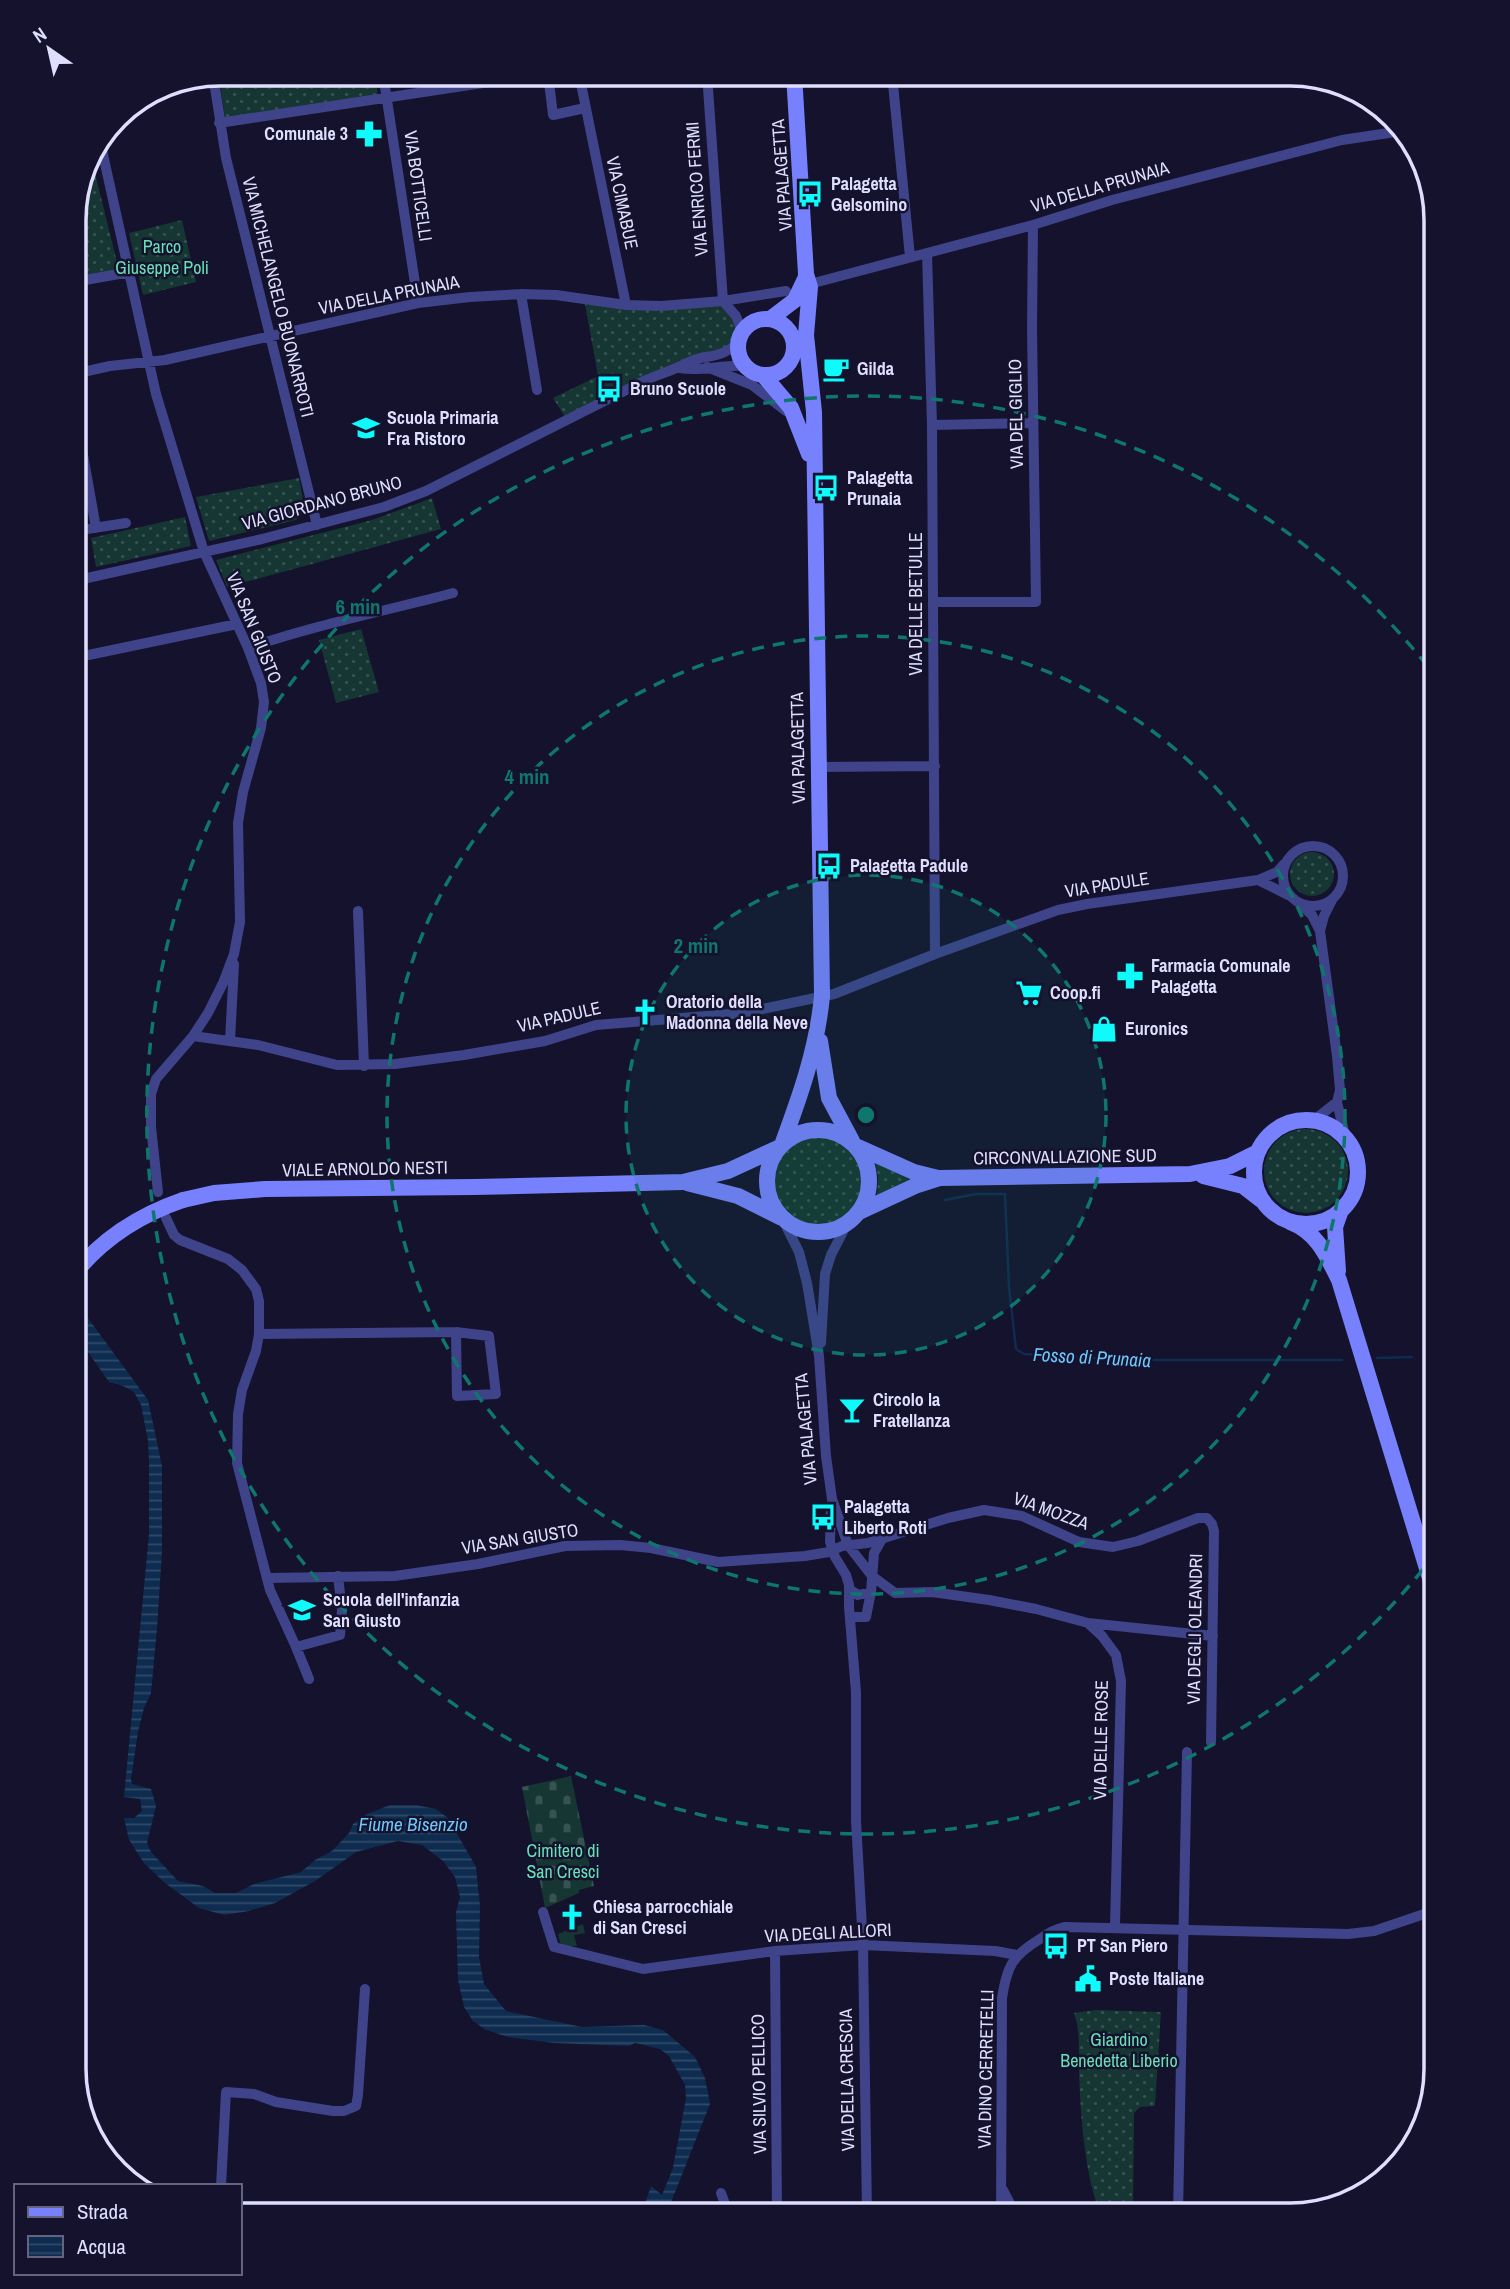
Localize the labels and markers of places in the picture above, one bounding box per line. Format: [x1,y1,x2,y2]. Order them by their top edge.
pharmacy icon: Comunale 3 [354,119,384,149]
place label: Comunale 3 [264,121,348,146]
place label: Palagetta Gelsomino [831,171,907,217]
bus stop icon: Palagetta Gelsomino [795,179,825,209]
cafe icon: Gilda [821,354,851,384]
place label: Gilda [857,356,895,381]
bus stop icon: Bruno Scuole [594,374,624,404]
place label: Bruno Scuole [630,376,726,401]
place label: Scuola Primaria Fra Ristoro [387,405,499,451]
school or university icon: Scuola Primaria Fra Ristoro [351,413,381,443]
place label: Palagetta Prunaia [847,465,913,511]
bus stop icon: Palagetta Prunaia [811,473,841,503]
bus stop icon: Palagetta Padule [814,851,844,881]
place label: Palagetta Padule [850,853,968,878]
place label: Farmacia Comunale Palagetta [1151,953,1291,999]
pharmacy icon: Farmacia Comunale Palagetta [1115,961,1145,991]
supermarket icon: Coop.fi [1014,978,1044,1008]
place label: Coop.fi [1050,980,1101,1005]
place label: Oratorio della Madonna della Neve [666,989,808,1035]
church icon: Oratorio della Madonna della Neve [630,997,660,1027]
shop icon: Euronics [1089,1014,1119,1044]
place label: Euronics [1125,1016,1188,1041]
centre of rings [854,1103,878,1127]
place label: Circolo la Fratellanza [873,1387,951,1433]
bar icon: Circolo la Fratellanza [837,1395,867,1425]
place label: Palagetta Liberto Roti [844,1494,927,1540]
bus stop icon: Palagetta Liberto Roti [808,1502,838,1532]
place label: Scuola dell'infanzia San Giusto [323,1587,460,1633]
school or university icon: Scuola dell'infanzia San Giusto [287,1595,317,1625]
place label: Chiesa parrocchiale di San Cresci [593,1894,733,1940]
church icon: Chiesa parrocchiale di San Cresci [557,1902,587,1932]
bus stop icon: PT San Piero [1041,1931,1071,1961]
place label: PT San Piero [1077,1933,1168,1958]
public building icon: Poste Italiane [1073,1964,1103,1994]
place label: Poste Italiane [1109,1966,1204,1991]

